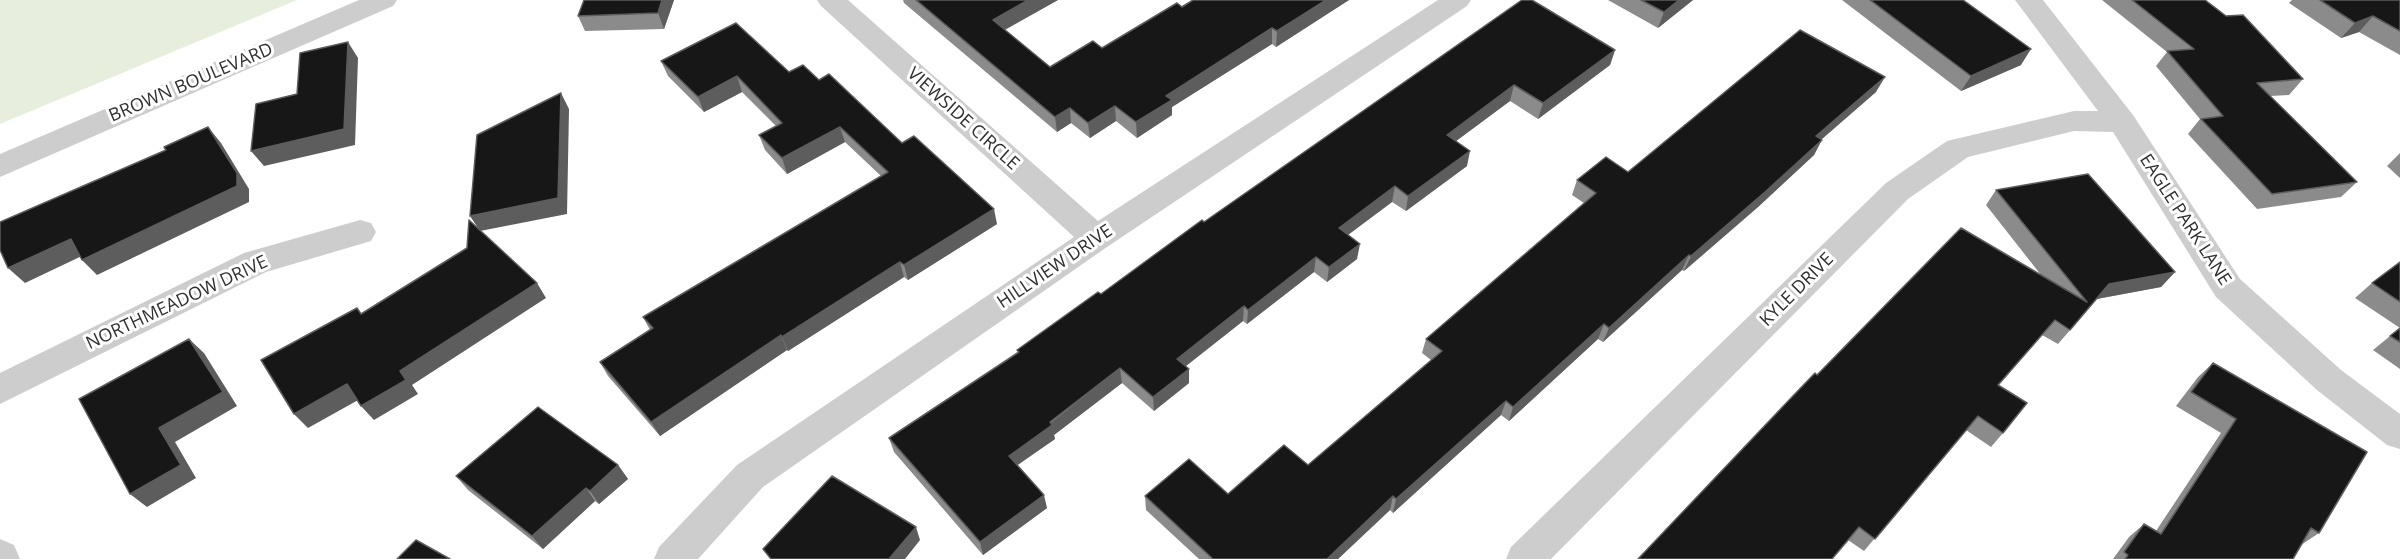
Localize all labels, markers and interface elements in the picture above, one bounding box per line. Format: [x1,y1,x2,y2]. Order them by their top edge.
street label: BROWN BOULEVARD [106,39,276,127]
street label: VIEWSIDE CIRCLE [903,63,1023,175]
street label: EAGLE PARK LANE [2135,150,2235,290]
street label: HILLVIEW DRIVE [993,221,1117,313]
street label: KYLE DRIVE [1756,249,1838,331]
street label: NORTHMEADOW DRIVE [83,251,271,355]

